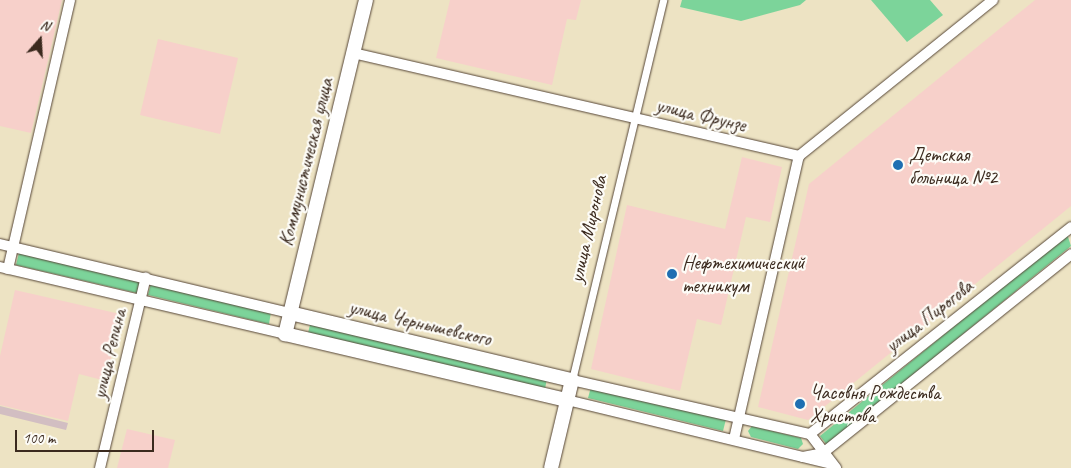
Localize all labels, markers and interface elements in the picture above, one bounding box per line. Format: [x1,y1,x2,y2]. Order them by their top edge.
north arrow [15,15,65,65]
text: N [38,16,52,35]
street label: Коммунистическая улица [273,75,339,249]
street label: улица Фрунзе [654,93,748,137]
place label: Детская больница №2 [909,142,997,189]
marker: Детская больница №2 [891,158,905,172]
street label: улица Миронова [564,173,612,285]
place label: Нефтехимический техникум [682,250,805,297]
marker: Нефтехимический техникум [666,268,678,280]
street label: улица Пирогова [880,274,978,358]
street label: улица Чернышевского [347,295,493,351]
street label: улица Репина [87,307,131,401]
place label: Часовня Рождества Христова [810,380,940,427]
marker: Часовня Рождества Христова [794,398,806,410]
scale bar [18,420,156,452]
text: 100 m [23,429,55,448]

